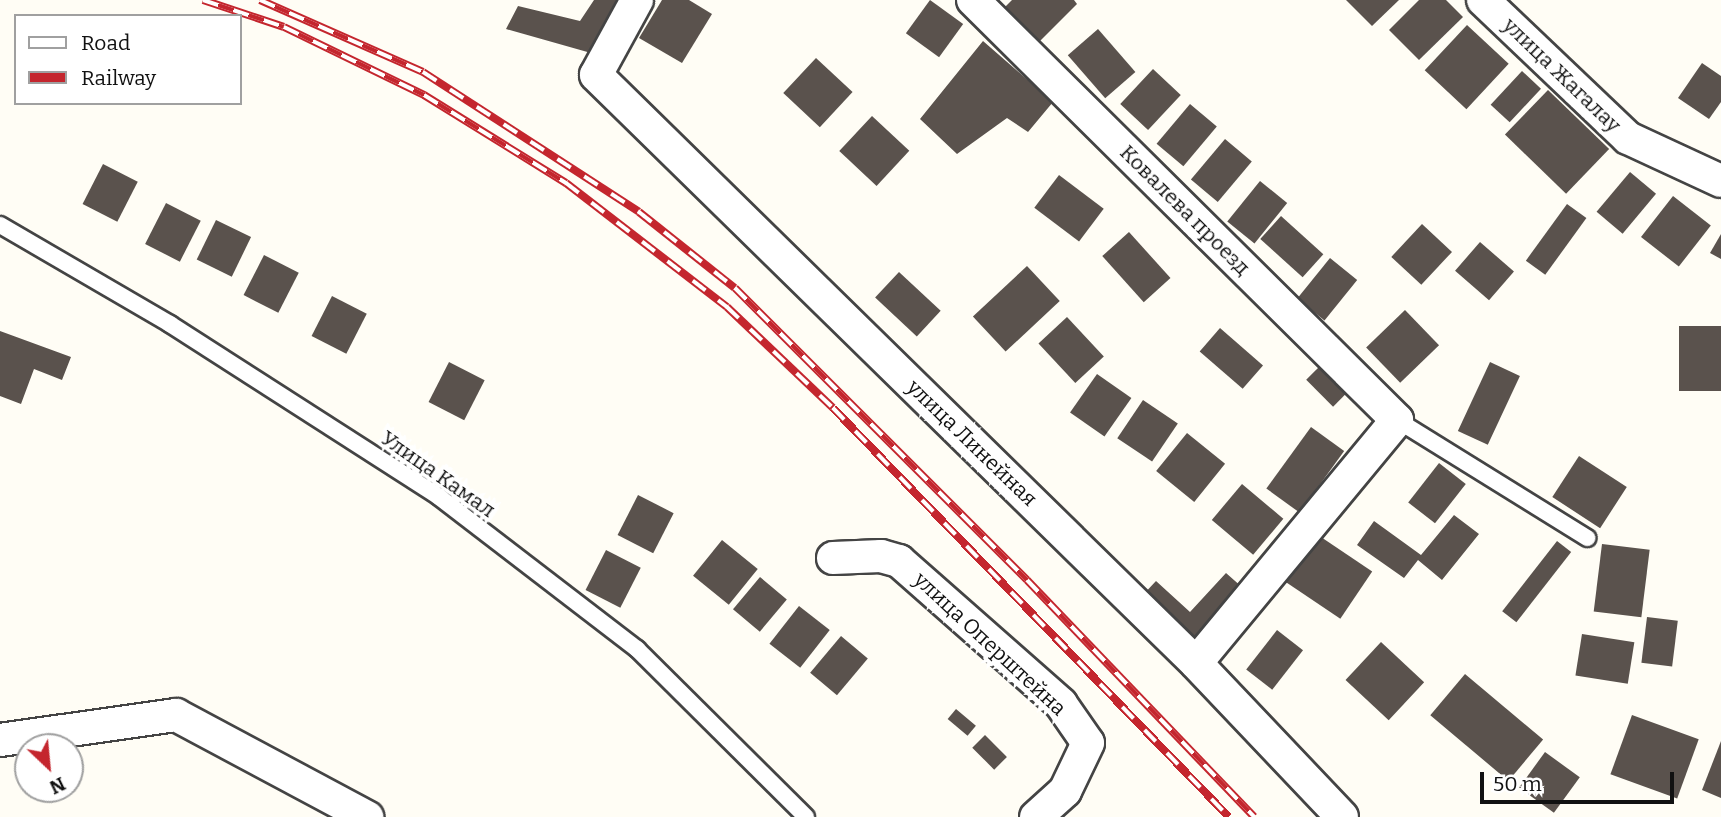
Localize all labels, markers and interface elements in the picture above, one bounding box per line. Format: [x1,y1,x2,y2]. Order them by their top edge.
street label: улица Жагалау [1498,13,1626,137]
legend [14,14,242,105]
text: Road [81,30,130,56]
text: Railway [81,65,156,91]
street label: Ковалева проезд [1115,140,1255,280]
street label: улица Линейная [902,375,1042,511]
street label: Улица Камал [376,425,500,523]
street label: улица Оперштейна [909,567,1071,721]
north arrow [14,733,84,803]
scale bar [1483,758,1677,802]
text: 50 m [1493,771,1542,797]
text: N [46,772,69,799]

